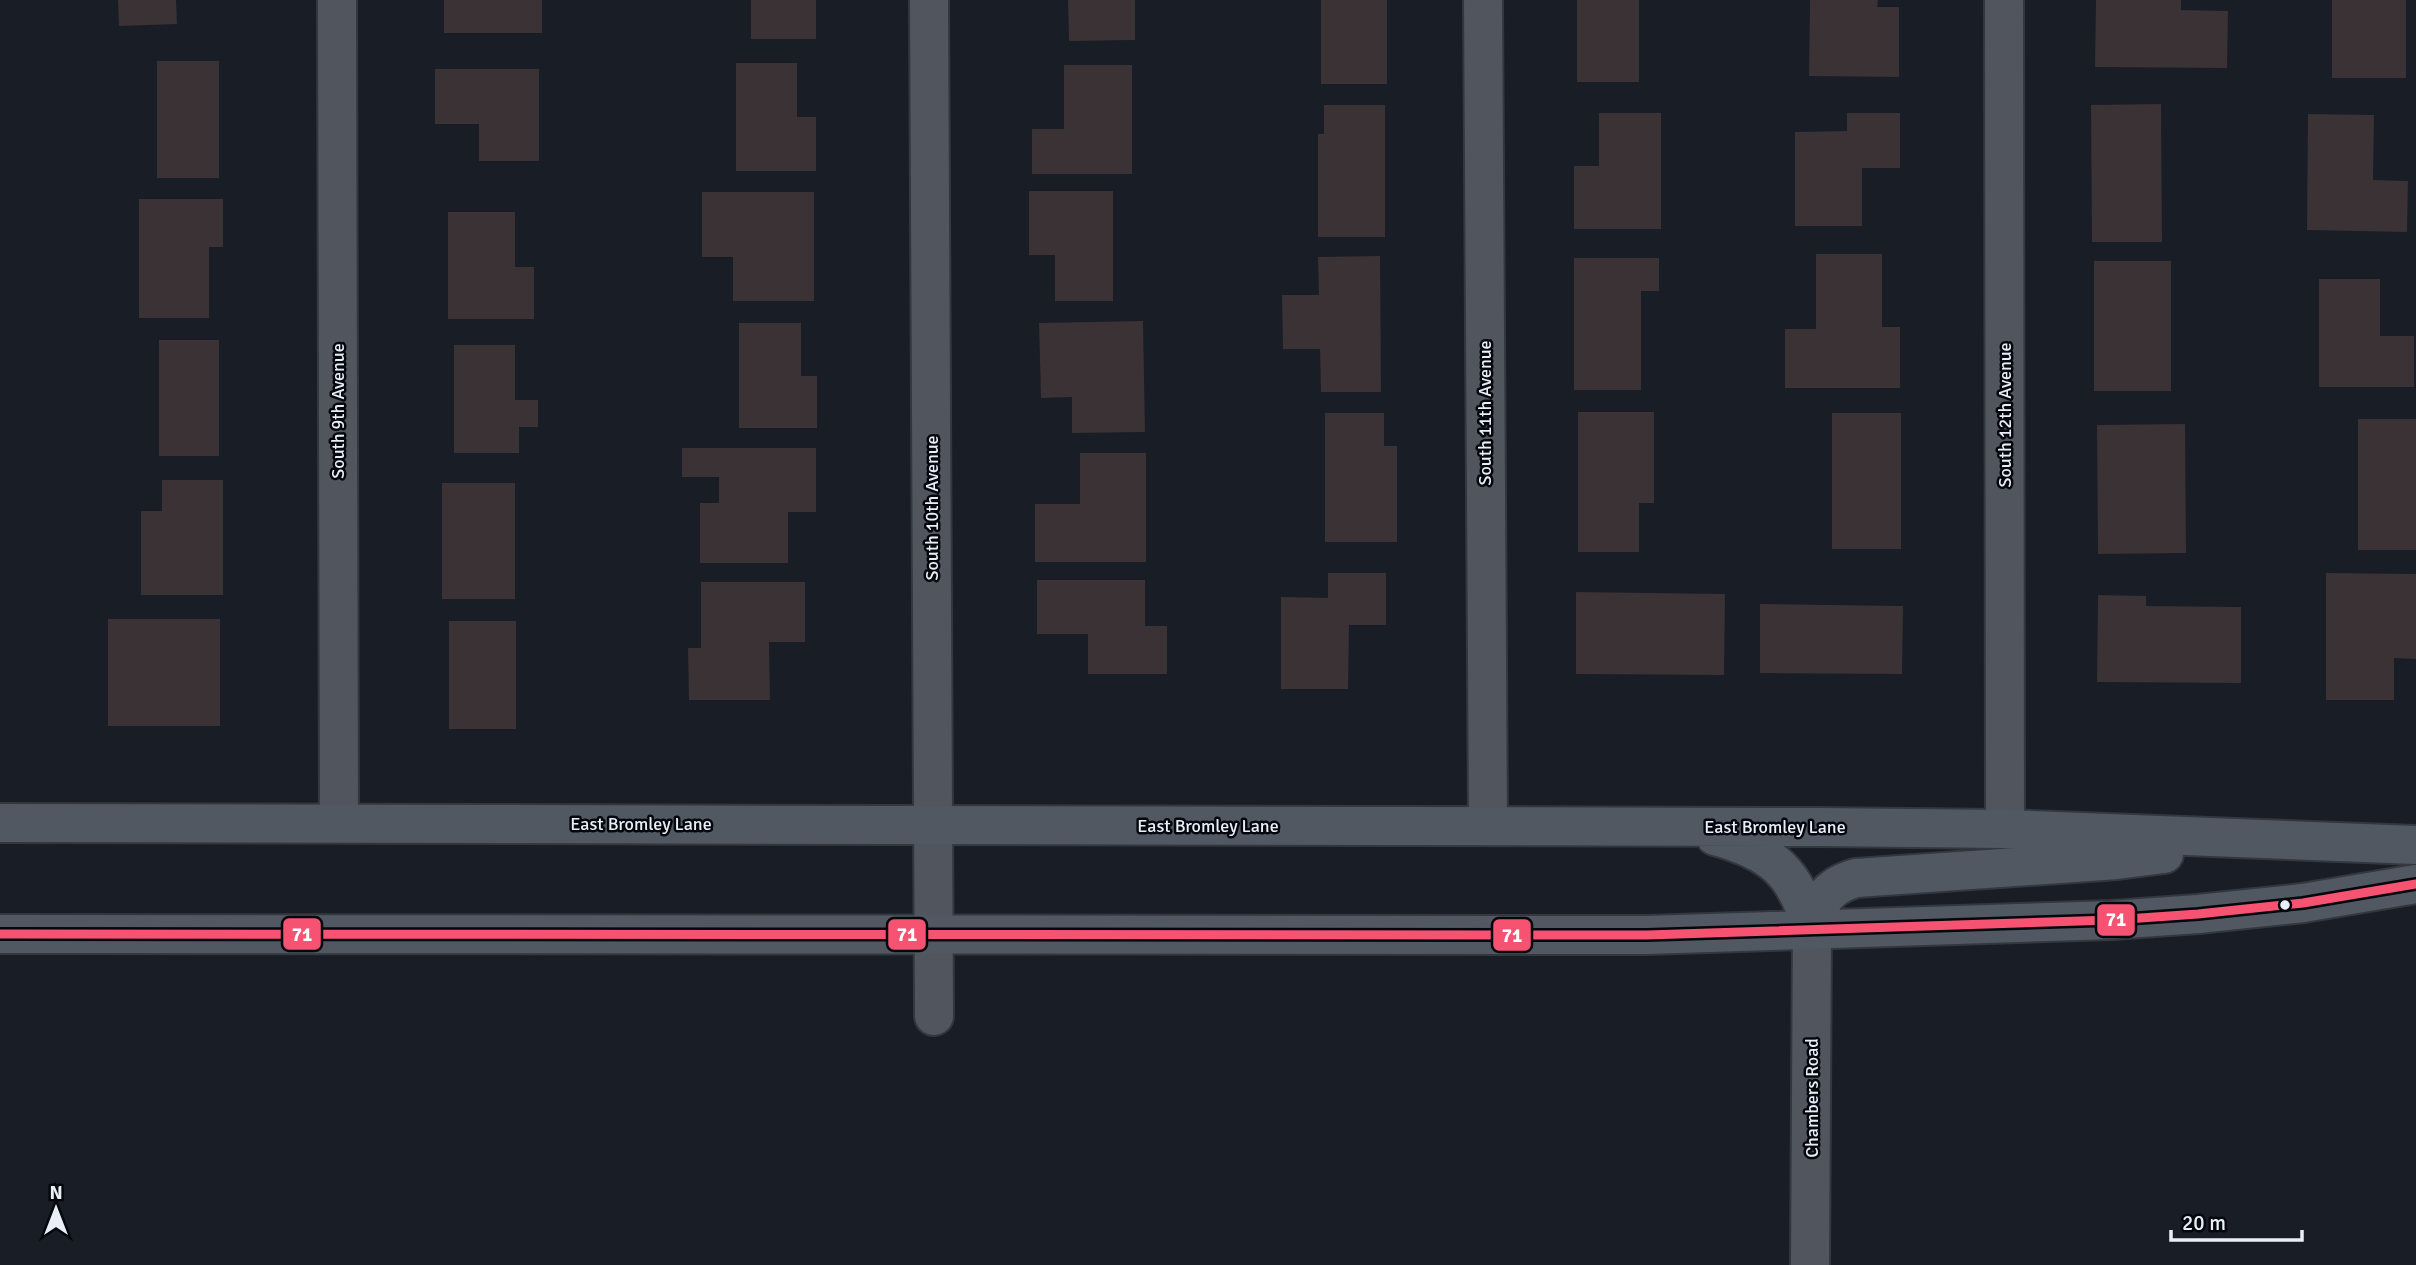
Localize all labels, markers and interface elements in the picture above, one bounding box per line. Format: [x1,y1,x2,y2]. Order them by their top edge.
street label: South 11th Avenue [1474,340,1496,486]
street label: South 12th Avenue [1994,342,2016,488]
street label: South 9th Avenue [327,343,349,479]
street label: South 10th Avenue [921,435,943,581]
street label: East Bromley Lane [570,813,712,835]
street label: East Bromley Lane [1137,815,1279,837]
street label: East Bromley Lane [1704,816,1846,838]
unlabelled marker [2278,898,2292,912]
line badge: 71 [2096,903,2136,937]
text: 71 [2106,908,2126,932]
line badge: 71 [282,917,322,951]
line badge: 71 [887,918,927,951]
line badge: 71 [1492,918,1532,952]
text: 71 [292,923,312,947]
text: 71 [897,923,917,947]
text: 71 [1502,924,1522,948]
street label: Chambers Road [1801,1038,1823,1158]
north arrow [21,1174,91,1244]
text: N [49,1181,63,1205]
scale bar [2171,1198,2302,1242]
text: 20 m [2182,1210,2226,1236]

